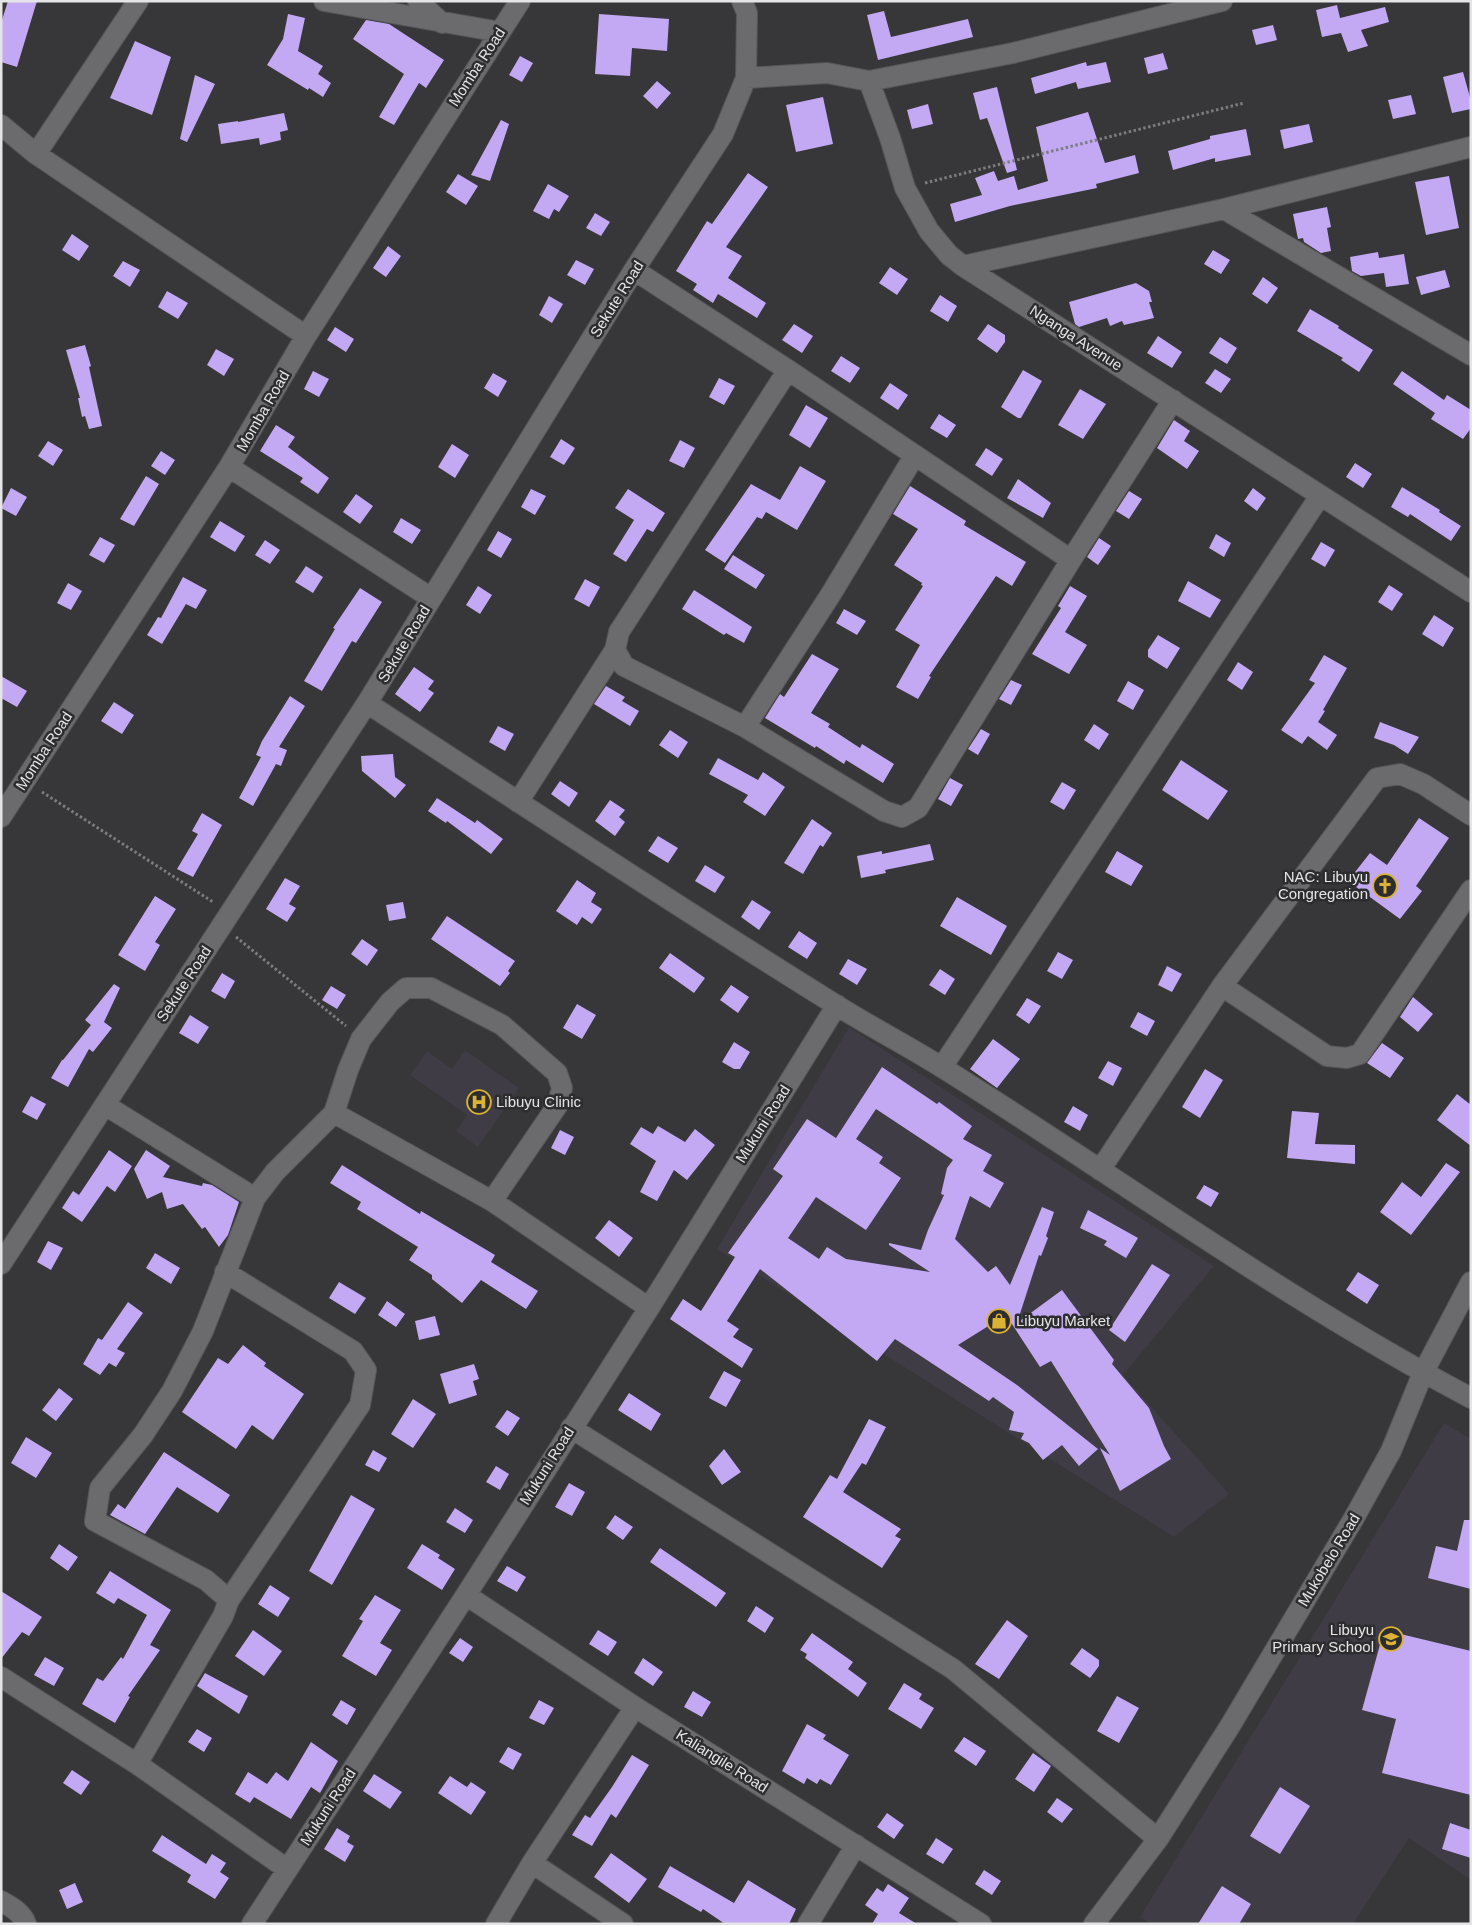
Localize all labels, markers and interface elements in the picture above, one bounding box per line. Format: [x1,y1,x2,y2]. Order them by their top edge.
street label: Momba Road [445,24,508,109]
street label: Sekute Road [586,257,647,340]
street label: Nganga Avenue [1027,301,1126,374]
street label: Momba Road [233,368,292,454]
street label: Sekute Road [374,602,433,685]
street label: Momba Road [12,708,75,793]
place label: NAC: Libuyu Congregation [1278,868,1368,902]
church icon: NAC: Libuyu Congregation [1372,873,1398,899]
street label: Sekute Road [153,943,214,1025]
street label: Mukuni Road [732,1082,793,1166]
hospital icon: Libuyu Clinic [466,1089,492,1115]
place label: Libuyu Clinic [496,1093,582,1110]
shop icon: Libuyu Market [986,1308,1012,1334]
place label: Libuyu Market [1016,1312,1111,1329]
street label: Mukuni Road [516,1424,577,1508]
street label: Mukobelo Road [1294,1510,1363,1609]
place label: Libuyu Primary School [1272,1621,1374,1655]
school or university icon: Libuyu Primary School [1378,1626,1404,1652]
street label: Kaliangile Road [673,1726,771,1796]
street label: Mukuni Road [296,1765,359,1848]

